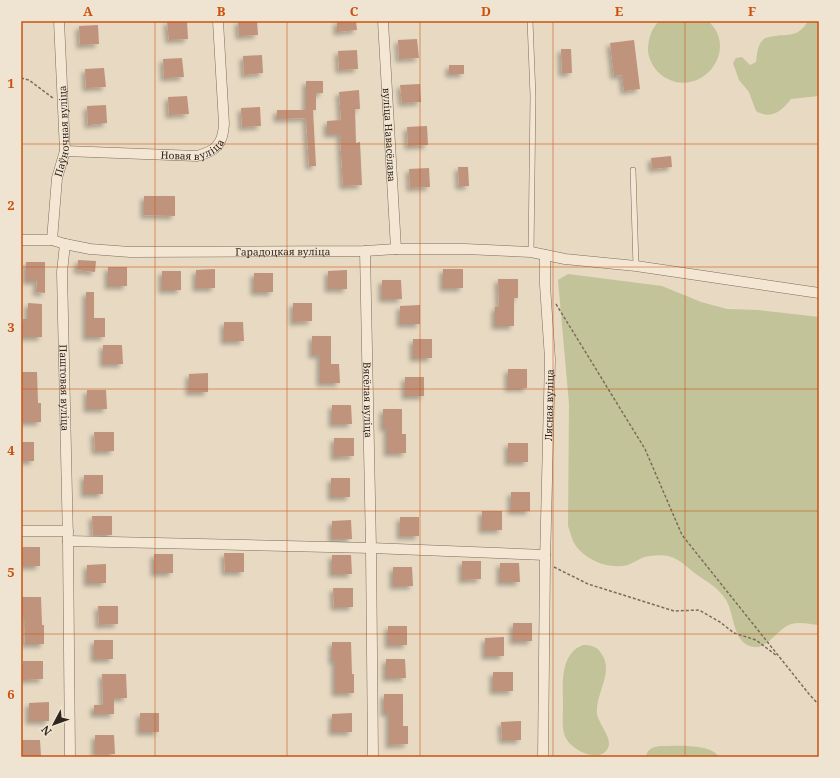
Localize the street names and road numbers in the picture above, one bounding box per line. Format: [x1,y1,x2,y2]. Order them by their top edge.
street label: Паўночная вуліца [51,85,72,178]
street label: вуліца Навасёлава [380,87,399,182]
street label: Новая вуліца [160,136,227,163]
street label: Гарадоцкая вуліца [235,244,331,259]
street label: Паштовая вуліца [57,344,73,432]
street label: Вясёлая вуліца [360,362,376,438]
street label: Лясная вуліца [541,369,557,441]

